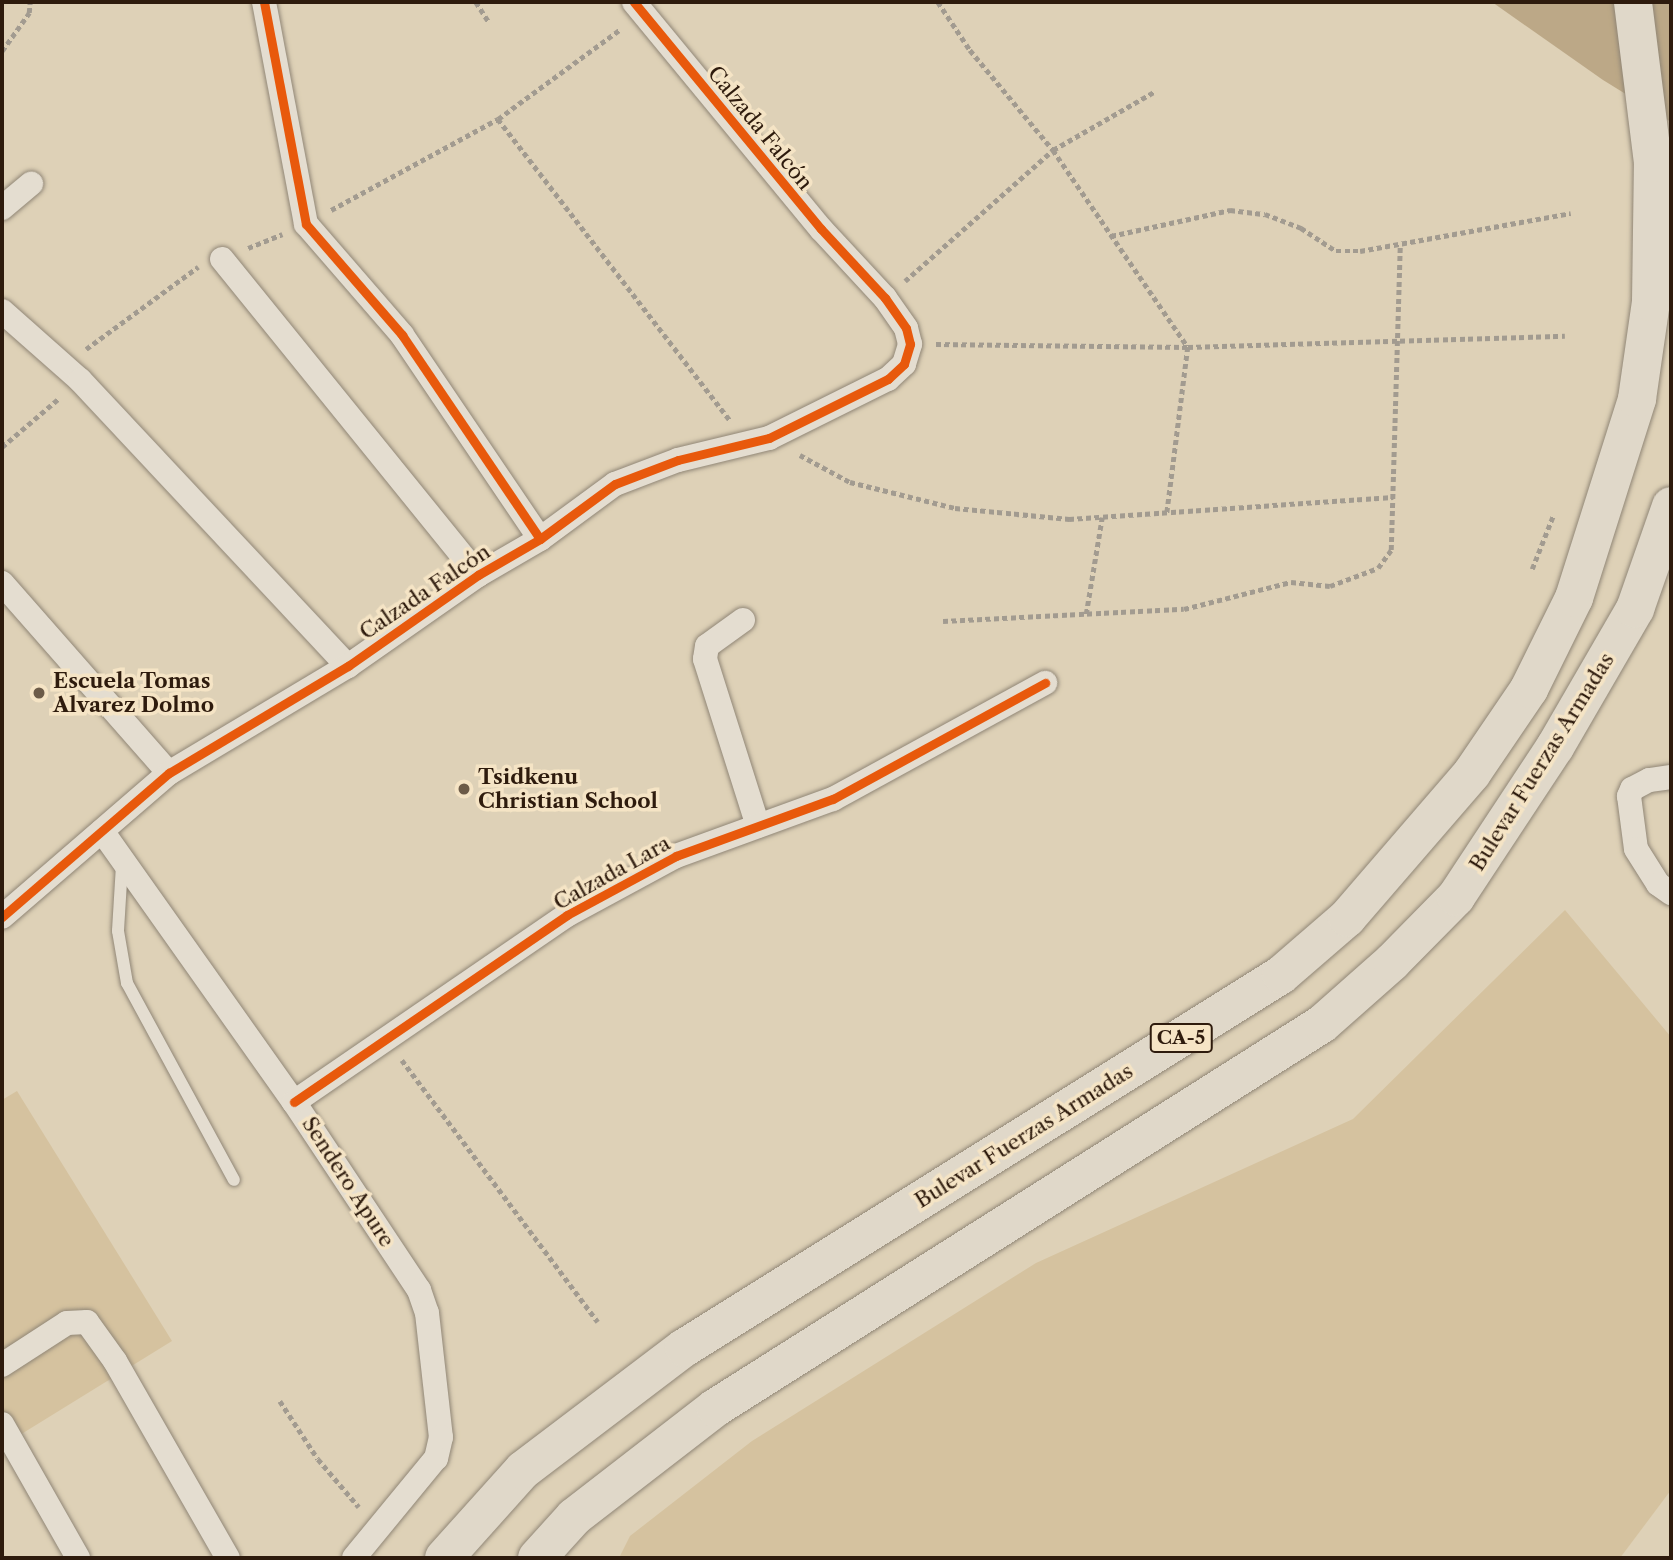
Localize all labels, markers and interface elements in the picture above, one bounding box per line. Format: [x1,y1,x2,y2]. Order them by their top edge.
street label: Calzada Falcón [702,61,818,195]
street label: Calzada Falcón [355,539,495,645]
street label: Bulevar Fuerzas Armadas [1464,648,1620,876]
place label: Escuela Tomas Alvarez Dolmo [53,668,214,718]
marker: Escuela Tomas Alvarez Dolmo [31,685,47,701]
place label: Tsidkenu Christian School [478,764,658,814]
marker: Tsidkenu Christian School [456,781,472,797]
street label: Calzada Lara [549,831,675,915]
road number: CA-5 [1150,1022,1212,1054]
street label: Bulevar Fuerzas Armadas [910,1058,1138,1214]
street label: Sendero Apure [296,1112,400,1252]

